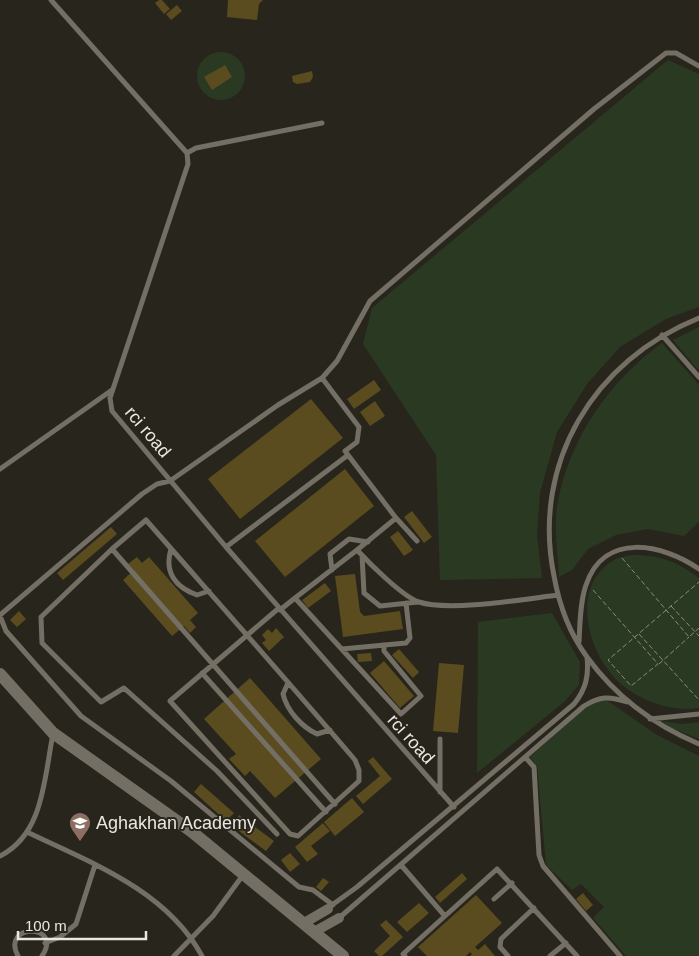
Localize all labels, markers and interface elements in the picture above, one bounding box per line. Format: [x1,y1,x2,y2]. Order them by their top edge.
street label: rci road [121,403,175,461]
street label: rci road [383,710,439,768]
school or university icon: Aghakhan Academy [68,811,92,842]
place label: Aghakhan Academy [96,813,256,833]
scale bar [18,908,145,940]
text: 100 m [25,917,67,934]

